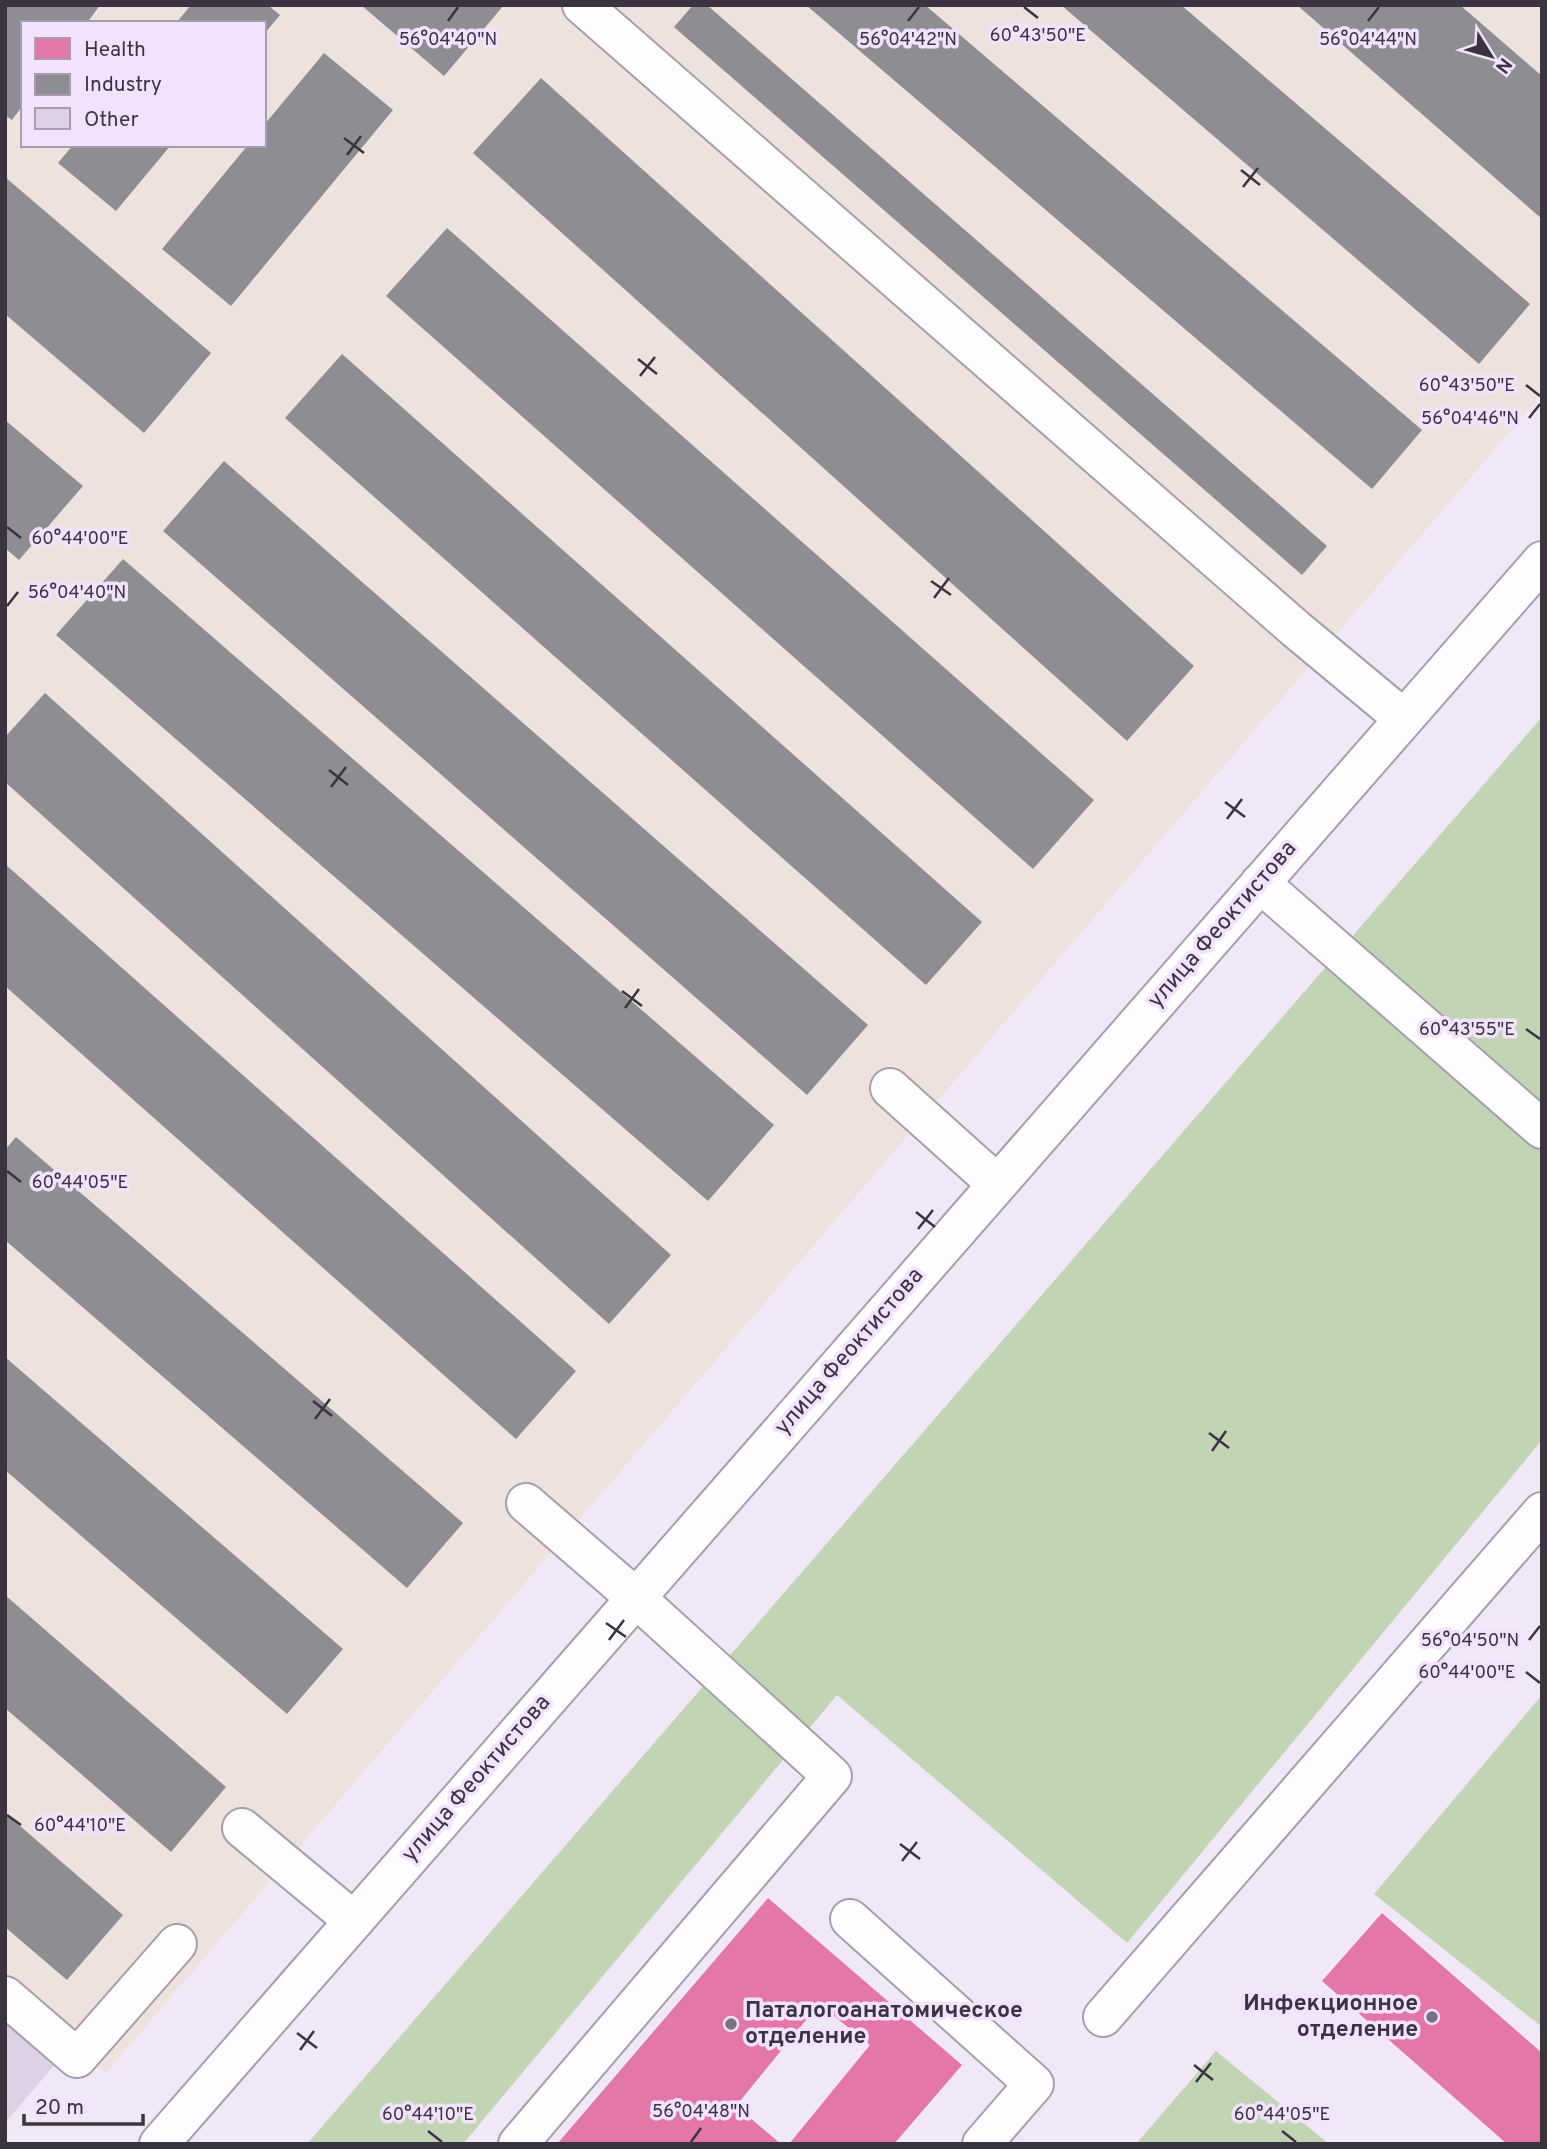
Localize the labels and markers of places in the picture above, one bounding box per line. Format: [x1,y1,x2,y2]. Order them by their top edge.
place label: Инфекционное отделение [1243,1990,1418,2045]
place label: Паталогоанатомическое отделение [745,1997,1023,2052]
marker: Инфекционное отделение [1424,2009,1440,2025]
marker: Паталогоанатомическое отделение [723,2016,739,2032]

